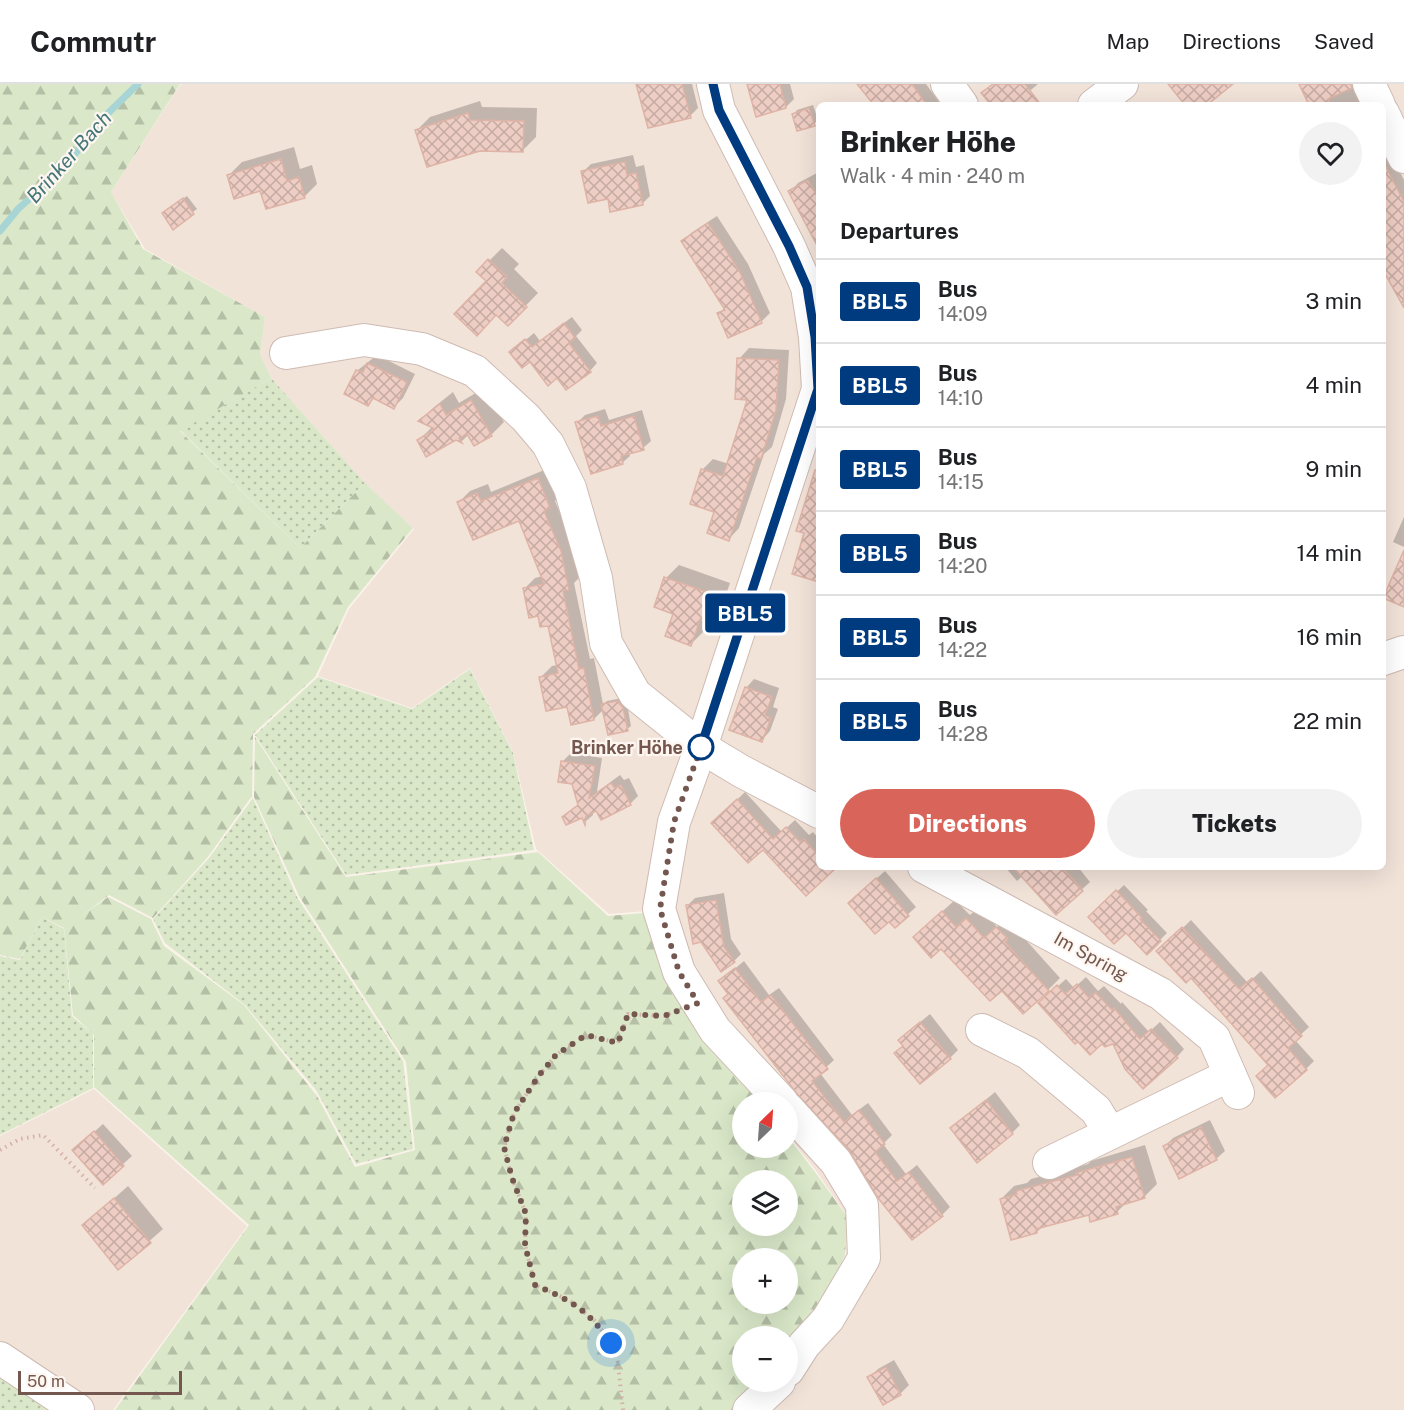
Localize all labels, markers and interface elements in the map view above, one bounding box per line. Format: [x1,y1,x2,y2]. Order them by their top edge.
text: Commutr [30,25,156,58]
text: Map [1107,29,1149,54]
text: Directions [1182,29,1281,54]
text: Saved [1314,29,1374,54]
water label: Brinker Bach [21,106,117,208]
button: heart [1299,122,1362,185]
text: Brinker Höhe [840,125,1016,158]
text: Walk · 4 min · 240 m [840,164,1025,188]
text: Departures [840,218,959,244]
text: Bus [938,276,977,302]
text: 3 min [1305,288,1362,314]
text: BBL5 [852,289,908,314]
text: 14:09 [938,302,987,326]
text: Bus [938,360,977,386]
text: 4 min [1306,372,1362,398]
text: BBL5 [852,373,908,398]
text: 14:10 [938,386,983,410]
text: Bus [938,444,977,470]
text: 9 min [1306,456,1362,482]
text: BBL5 [852,457,908,482]
text: 14:15 [938,470,984,494]
text: Bus [938,528,977,554]
text: 14 min [1297,540,1362,566]
text: BBL5 [852,541,908,566]
text: 14:20 [938,554,987,578]
line badge: BBL5 [703,594,787,632]
text: BBL5 [717,601,773,626]
text: Bus [938,612,977,638]
text: 16 min [1297,624,1362,650]
text: BBL5 [852,625,908,650]
text: 14:22 [938,638,987,662]
text: Bus [938,696,977,722]
text: 22 min [1293,708,1362,734]
text: BBL5 [852,709,908,734]
text: 14:28 [938,722,988,746]
marker: Brinker Höhe [688,734,714,760]
place label: Brinker Höhe [571,737,683,758]
button: Directions [840,789,1095,858]
button: Tickets [1107,789,1362,858]
street label: Im Spring [1050,927,1132,985]
north arrow [732,1092,798,1158]
map controls [732,1092,798,1392]
button: layers [732,1170,798,1236]
button: + [732,1248,798,1314]
button: − [732,1326,798,1392]
your location [596,1328,626,1358]
scale bar [18,1368,182,1396]
text: 50 m [27,1372,65,1391]

